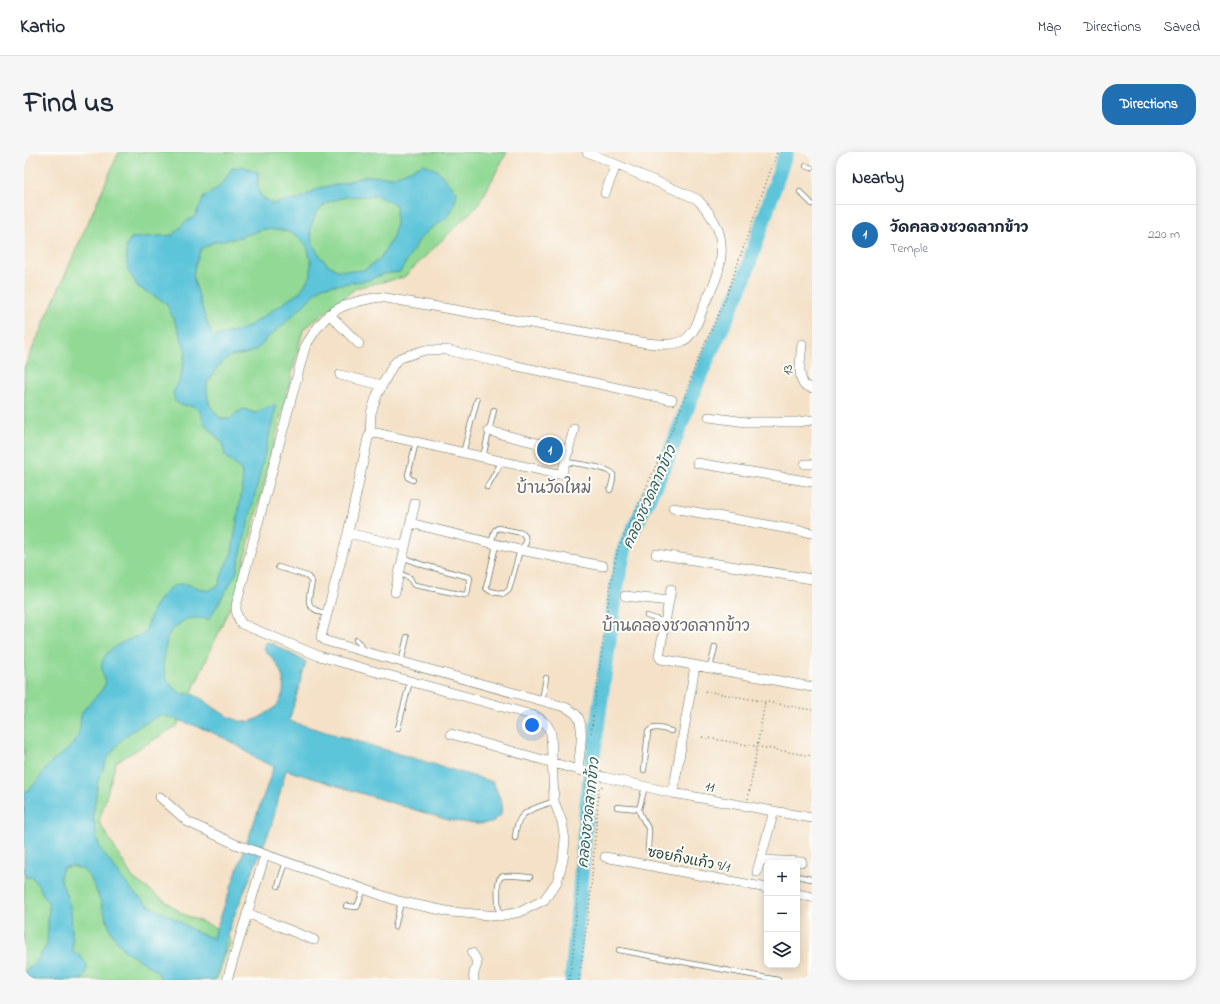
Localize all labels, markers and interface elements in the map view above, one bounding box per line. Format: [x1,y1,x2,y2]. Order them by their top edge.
text: Kartio [20,14,65,41]
text: Map [1038,17,1061,38]
text: Directions [1083,17,1141,38]
text: Saved [1163,17,1200,38]
text: Find us [24,84,114,125]
button: Directions [1102,84,1196,125]
text: Nearby [852,166,904,191]
text: วัดคลองชวดลากข้าว [890,217,1029,239]
text: 1 [863,225,867,244]
text: 220 m [1148,225,1180,244]
text: Temple [890,239,928,258]
street label: 13 [778,364,799,375]
pin: 1 [537,435,563,465]
water label: คลองชวดลากข้าว [617,441,683,552]
district label: บ้านวัดใหม่ [517,476,591,501]
district label: บ้านคลองชวดลากข้าว [602,615,750,639]
your location [522,715,542,735]
water label: คลองชวดลากข้าว [572,756,606,869]
street label: 11 [704,776,716,799]
street label: ซอยกิ่งแก้ว 9/1 [645,839,733,879]
map controls [764,860,800,968]
button: + [764,860,800,896]
button: − [764,896,800,932]
button: layers [764,932,800,968]

